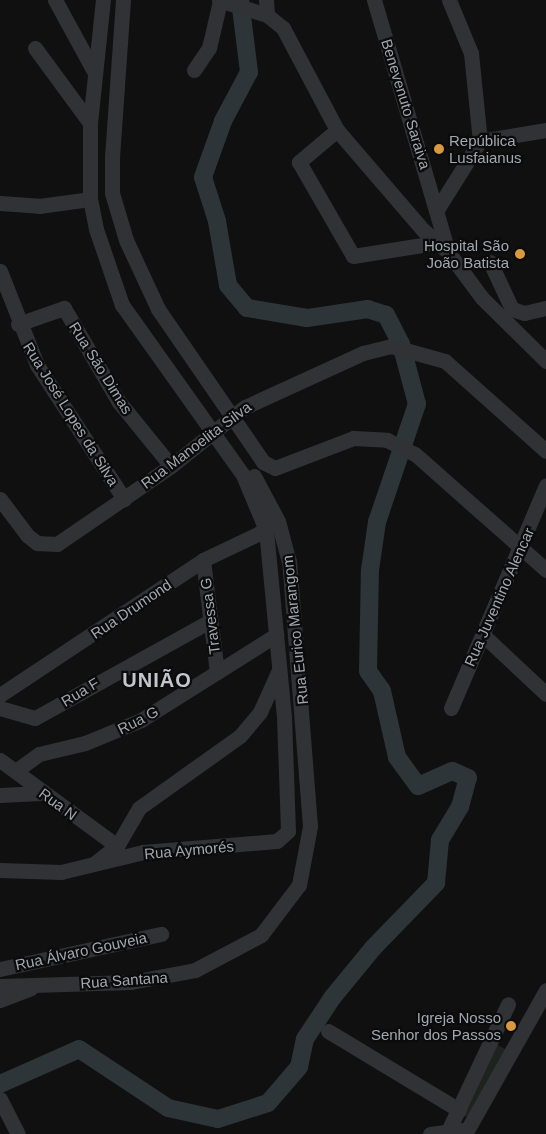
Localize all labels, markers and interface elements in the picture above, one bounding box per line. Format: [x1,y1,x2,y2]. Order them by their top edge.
street label: Benevenuto Saraiva [378,37,434,171]
place label: República Lusfaianus [449,131,522,166]
marker: República Lusfaianus [433,143,445,155]
place label: Hospital São João Batista [424,236,509,271]
marker: Hospital São João Batista [513,247,527,261]
street label: Rua São Dimas [66,319,136,417]
street label: Rua José Lopes da Silva [19,339,123,489]
street label: Rua Manoelita Silva [137,398,255,492]
street label: Rua Juventino Alencar [460,524,538,670]
street label: Rua Eurico Marangom [278,554,312,706]
street label: Rua Drumond [87,575,175,643]
street label: Travessa G [196,577,224,655]
district label: UNIÃO [122,668,192,692]
street label: Rua F [58,674,102,710]
street label: Rua G [115,702,161,738]
street label: Rua N [36,784,80,824]
street label: Rua Aymorés [143,837,235,863]
street label: Rua Álvaro Gouveia [13,928,149,974]
street label: Rua Santana [80,968,168,992]
place label: Igreja Nosso Senhor dos Passos [371,1008,501,1043]
marker: Igreja Nosso Senhor dos Passos [505,1020,517,1032]

